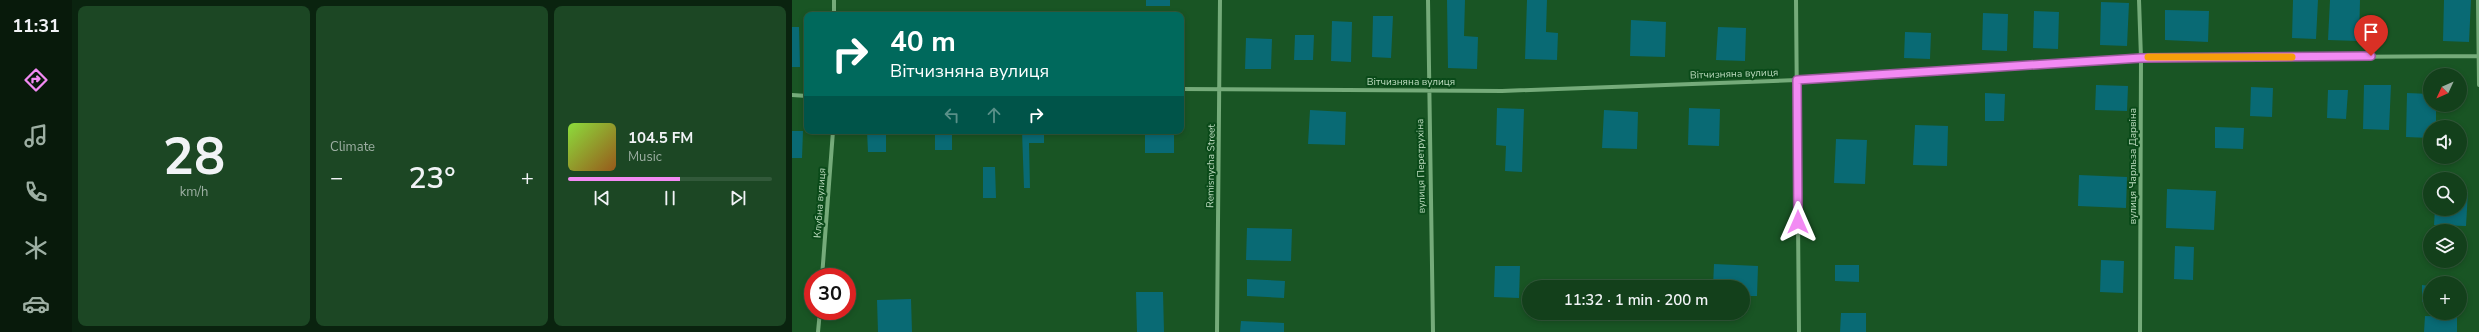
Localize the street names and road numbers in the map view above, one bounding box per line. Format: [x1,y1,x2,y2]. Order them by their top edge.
street label: Вітчизняна вулиця [1690,65,1778,83]
street label: Вітчизняна вулиця [1367,75,1455,89]
street label: вулиця Чарльза Дарвіна [2126,108,2140,224]
street label: вулиця Перетрухіна [1413,118,1429,214]
street label: Remisnycha Street [1203,124,1219,208]
street label: Клубна вулиця [811,167,829,239]

